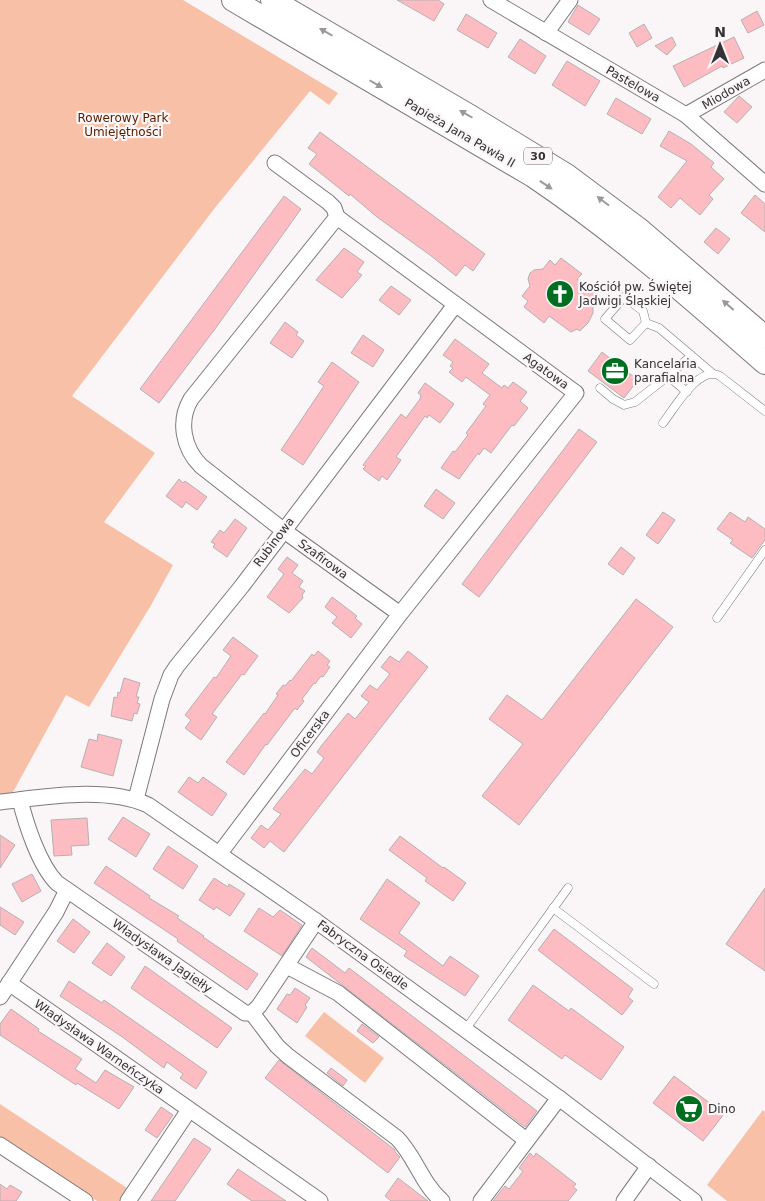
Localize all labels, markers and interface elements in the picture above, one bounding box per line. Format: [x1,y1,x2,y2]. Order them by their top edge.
north arrow [695,20,745,70]
text: N [714,24,726,40]
one-way arrow [319,27,333,36]
street label: Pastelowa [603,63,663,105]
street label: Miodowa [699,74,753,112]
one-way arrow [369,80,382,89]
street label: Papieża Jana Pawła II [402,96,518,170]
one-way arrow [460,109,473,118]
park label: Rowerowy Park Umiejętności [77,111,169,139]
road number: 30 [524,148,552,164]
one-way arrow [539,180,553,190]
one-way arrow [596,196,610,206]
church icon: Kościół pw. Świętej Jadwigi Śląskiej [545,279,575,309]
place label: Kościół pw. Świętej Jadwigi Śląskiej [578,279,692,308]
one-way arrow [722,299,735,310]
street label: Agatowa [521,350,571,392]
office icon: Kancelaria parafialna [600,356,630,386]
place label: Kancelaria parafialna [634,357,697,385]
street label: Rubinowa [251,514,297,570]
street label: Szafirowa [295,536,351,582]
street label: Oficerska [287,707,333,761]
street label: Władysława Jagiełły [109,916,215,996]
street label: Fabryczna Osiedle [315,917,411,993]
street label: Władysława Warneńczyka [31,997,167,1097]
supermarket icon: Dino [674,1094,704,1124]
place label: Dino [708,1102,736,1116]

